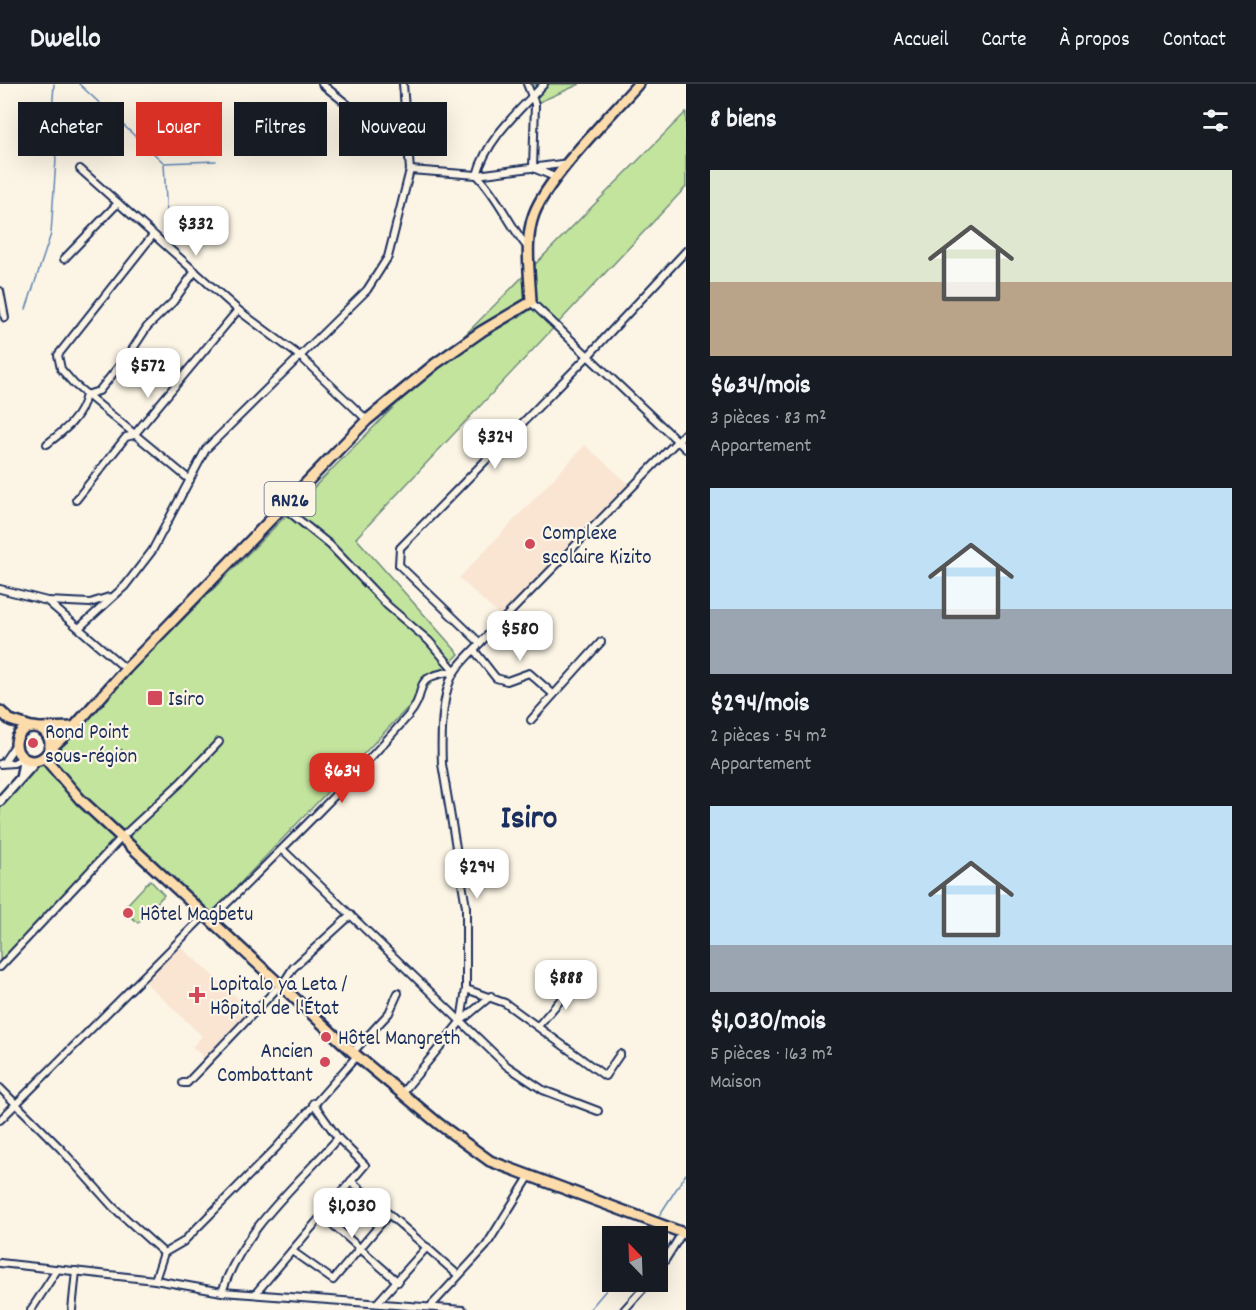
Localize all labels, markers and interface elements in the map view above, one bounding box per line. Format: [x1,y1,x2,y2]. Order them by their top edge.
text: Dwello [30,21,101,61]
text: Accueil [893,26,948,56]
text: Carte [981,26,1026,56]
text: À propos [1059,26,1130,56]
text: Contact [1163,26,1226,56]
chip: Acheter [18,102,124,156]
chip: Louer [136,102,222,156]
chip: Filtres [234,102,327,156]
chip: Nouveau [339,102,447,156]
text: 8 biens [710,102,777,139]
icon: filters [1199,104,1232,137]
pin: $332 [160,206,232,257]
icon: home [917,209,1025,317]
text: $332 [178,211,214,239]
pin: $572 [112,348,184,399]
text: $572 [130,353,166,381]
text: $634/mois [710,368,811,405]
text: 3 pièces · 83 m² [710,405,826,433]
pin: $324 [459,419,531,470]
text: $324 [477,424,513,452]
text: Appartement [710,433,812,461]
road number: RN26 [264,482,316,516]
place label: Complexe scolaire Kizito [542,520,652,574]
icon: home [917,527,1025,635]
marker: Complexe scolaire Kizito [523,537,537,551]
pin: $580 [484,611,556,662]
text: $580 [501,616,539,644]
place label: Isiro [168,686,204,716]
text: $294/mois [710,686,810,723]
marker: Isiro [146,689,164,707]
place label: Rond Point sous-région [45,719,137,773]
text: 2 pièces · 54 m² [710,723,827,751]
marker: Rond Point sous-région [26,736,40,750]
text: Appartement [710,751,812,779]
pin: $634 [306,753,378,804]
text: $634 [323,758,361,786]
district label: Isiro [500,797,558,844]
icon: home [917,845,1025,953]
pin: $294 [441,849,513,900]
text: $294 [459,854,495,882]
place label: Hôtel Magbetu [140,901,253,931]
marker: Hôtel Magbetu [121,906,135,920]
pin: $888 [530,960,602,1011]
text: $888 [549,965,583,993]
place label: Lopitalo ya Leta / Hôpital de l'État [210,971,348,1025]
marker: Lopitalo ya Leta / Hôpital de l'État [188,986,206,1004]
text: $1,030/mois [710,1004,826,1041]
place label: Hôtel Mangreth [338,1025,460,1055]
marker: Hôtel Mangreth [319,1030,333,1044]
place label: Ancien Combattant [217,1038,313,1092]
text: 5 pièces · 163 m² [710,1041,833,1069]
marker: Ancien Combattant [318,1055,332,1069]
text: Maison [710,1069,761,1097]
pin: $1,030 [303,1188,401,1239]
text: $1,030 [328,1193,377,1221]
north arrow [602,1226,668,1292]
map controls [602,1226,668,1292]

